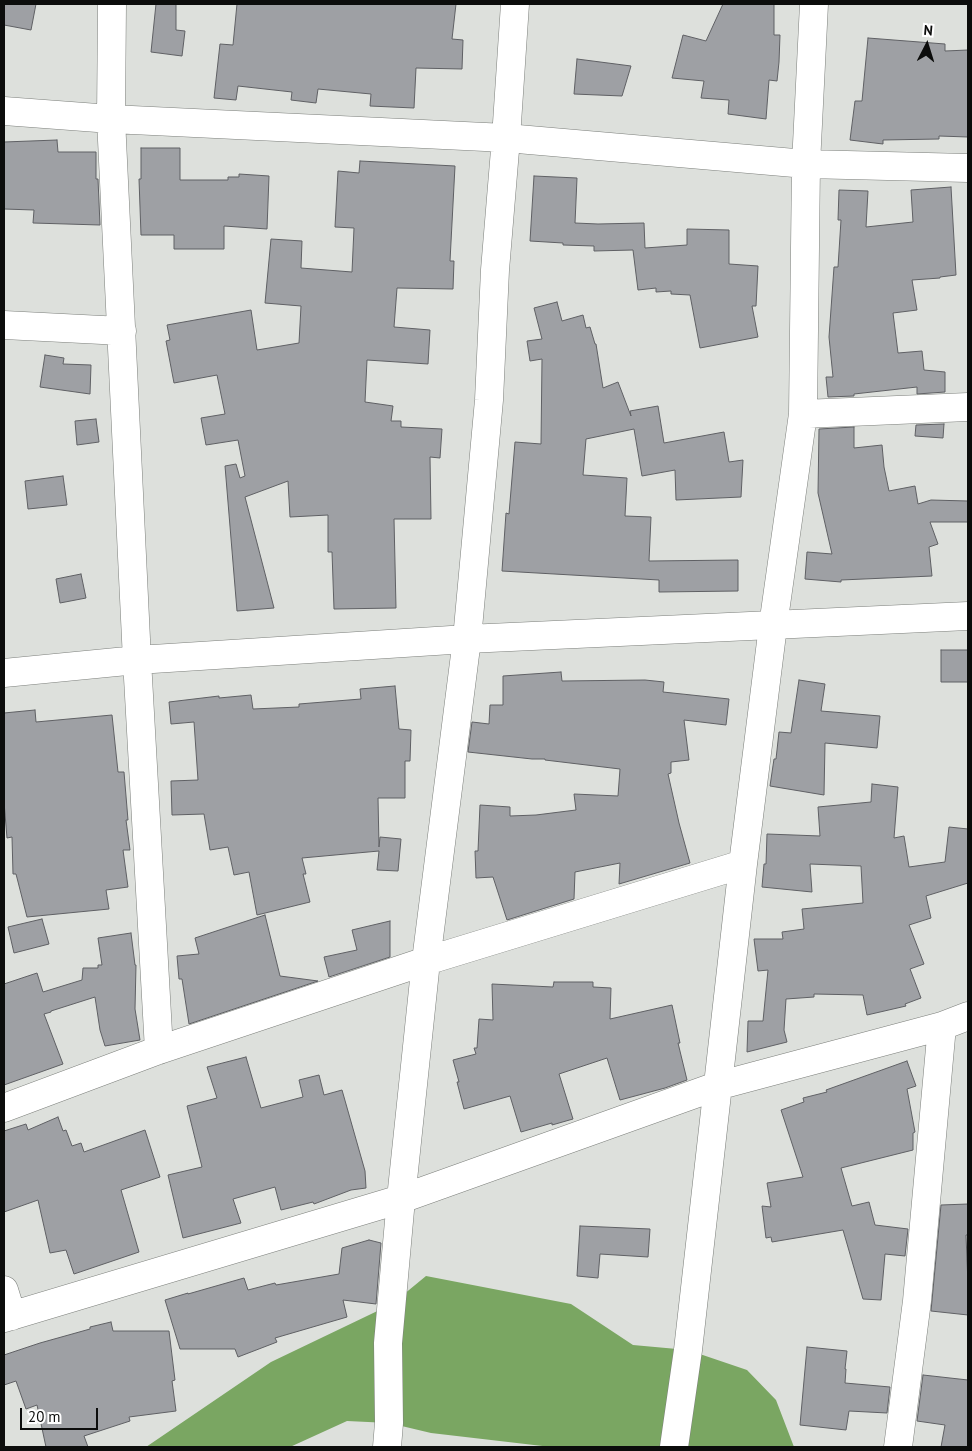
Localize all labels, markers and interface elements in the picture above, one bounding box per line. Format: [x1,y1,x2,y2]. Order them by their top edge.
north arrow [902,20,952,70]
text: N [923,21,934,39]
scale bar [22,1398,100,1430]
text: 20 m [28,1407,61,1426]

